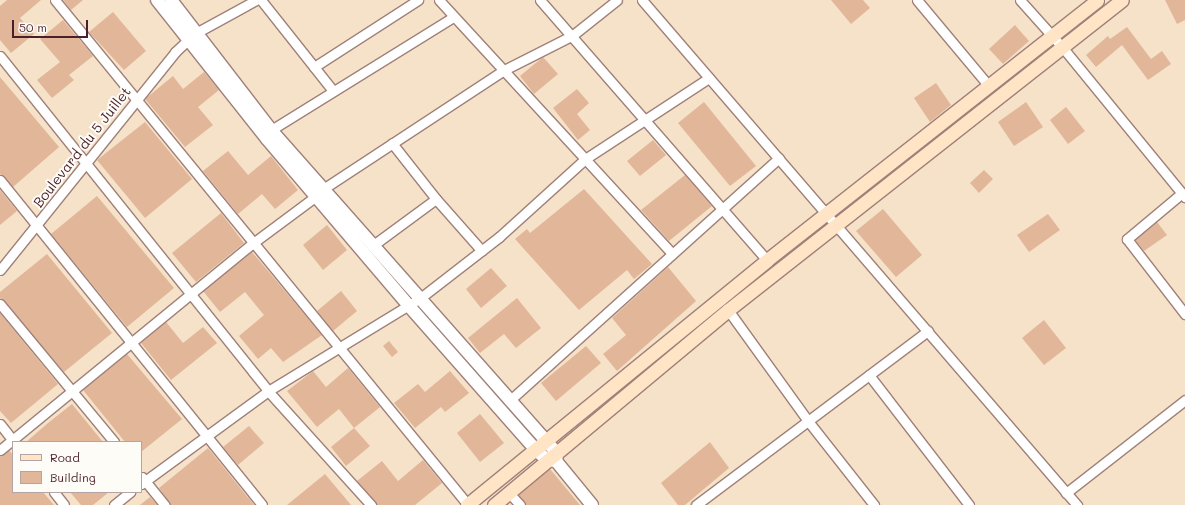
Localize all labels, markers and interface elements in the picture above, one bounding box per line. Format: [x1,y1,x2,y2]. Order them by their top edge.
scale bar [14,12,90,38]
text: 50 m [19,19,47,35]
street label: Boulevard du 5 Juillet [30,83,134,211]
legend [12,441,142,493]
text: Road [50,449,80,465]
text: Building [50,469,96,485]

